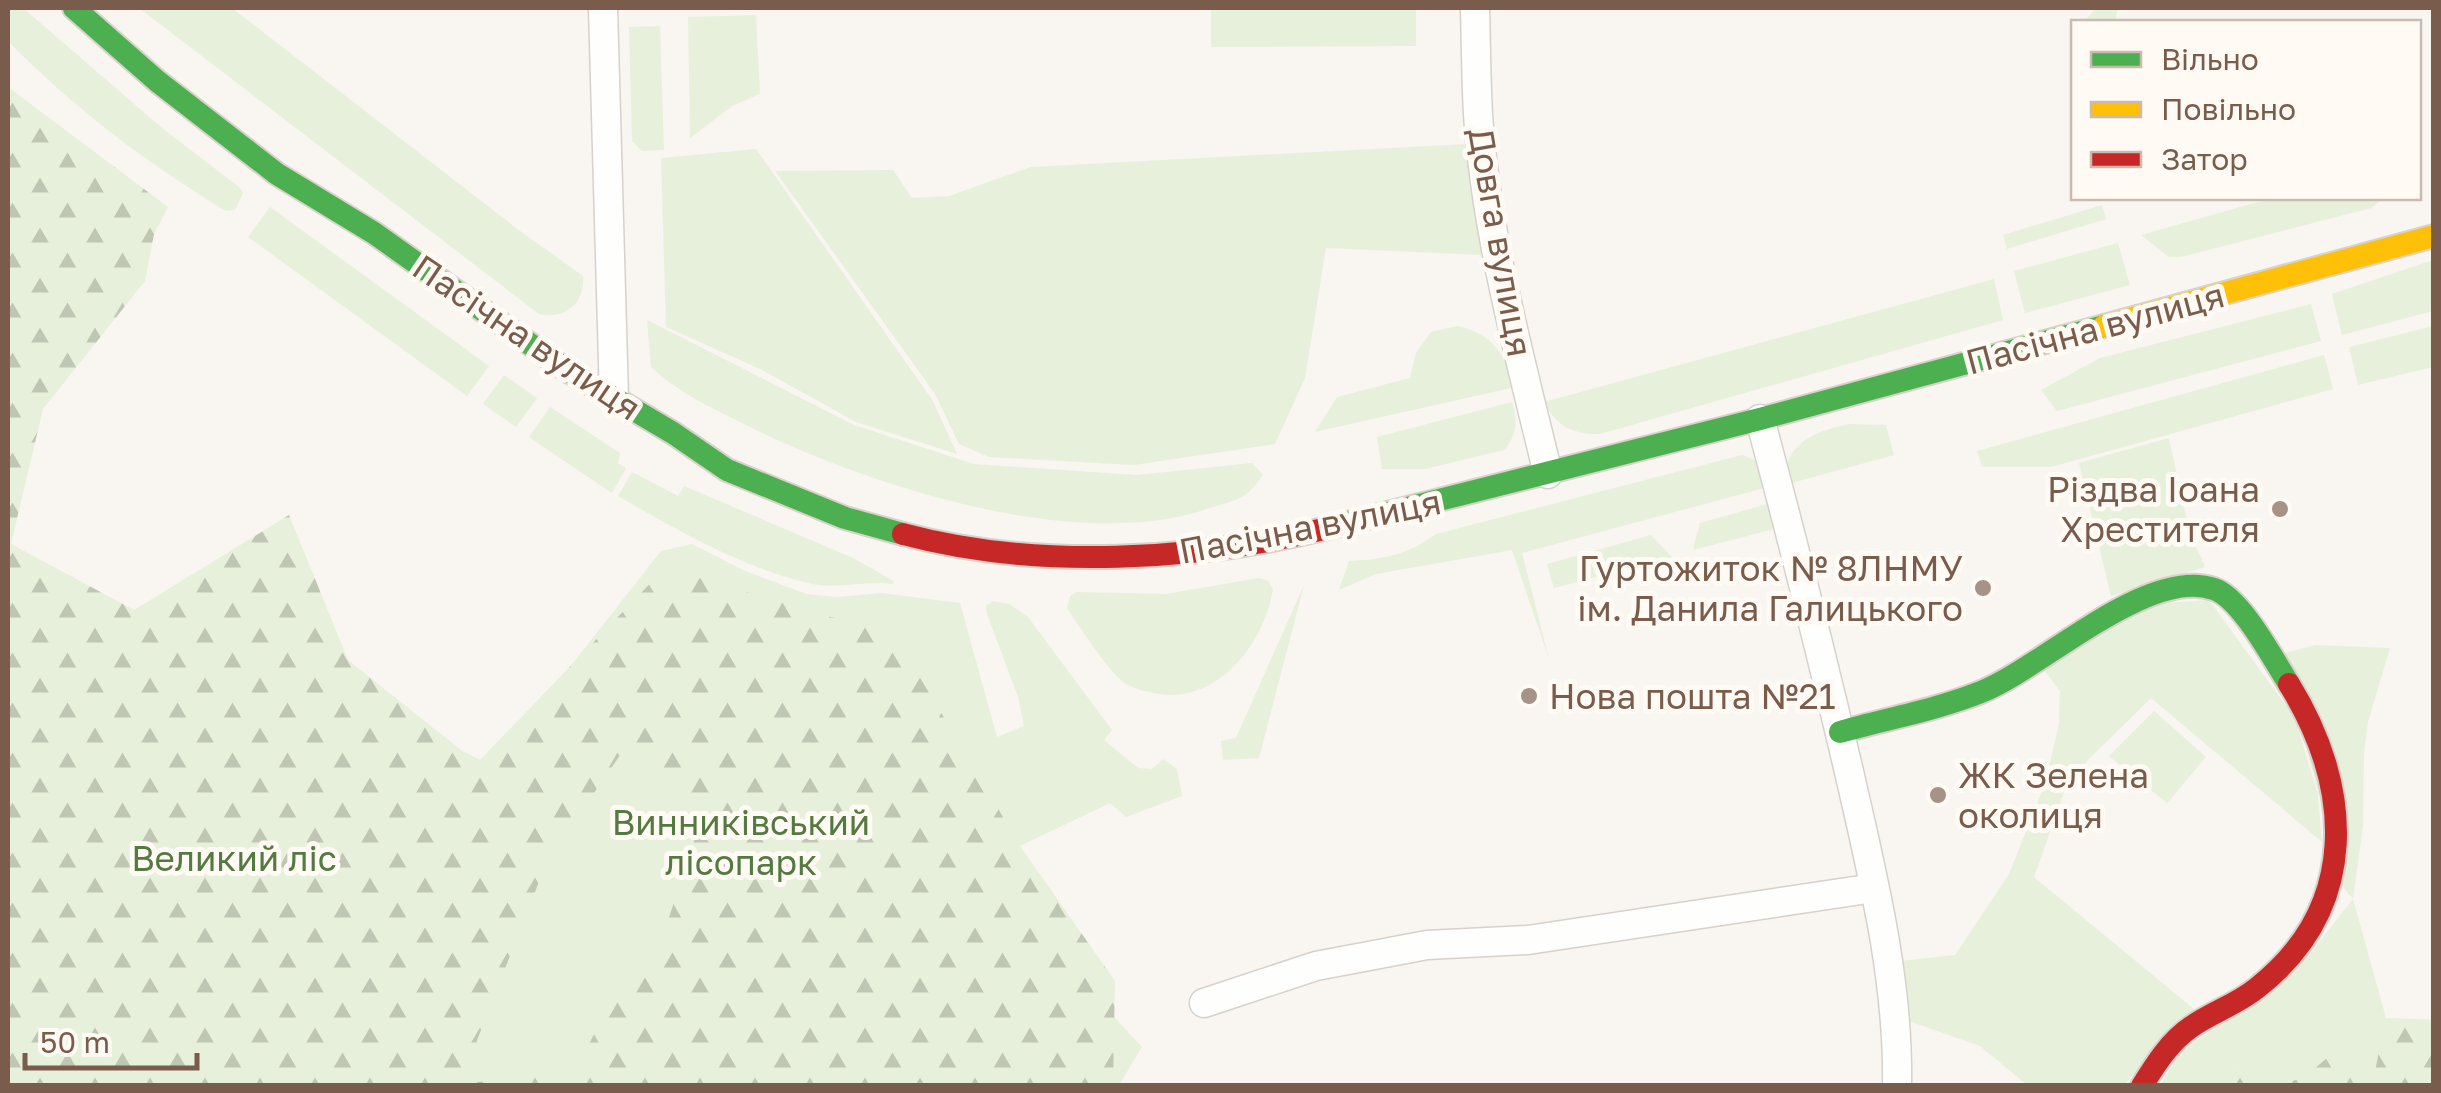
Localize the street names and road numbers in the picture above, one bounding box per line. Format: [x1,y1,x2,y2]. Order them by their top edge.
street label: Довга вулиця [1460,124,1542,360]
street label: Пасічна вулиця [405,245,649,429]
street label: Пасічна вулиця [1961,273,2229,383]
street label: Пасічна вулиця [1176,480,1444,572]

